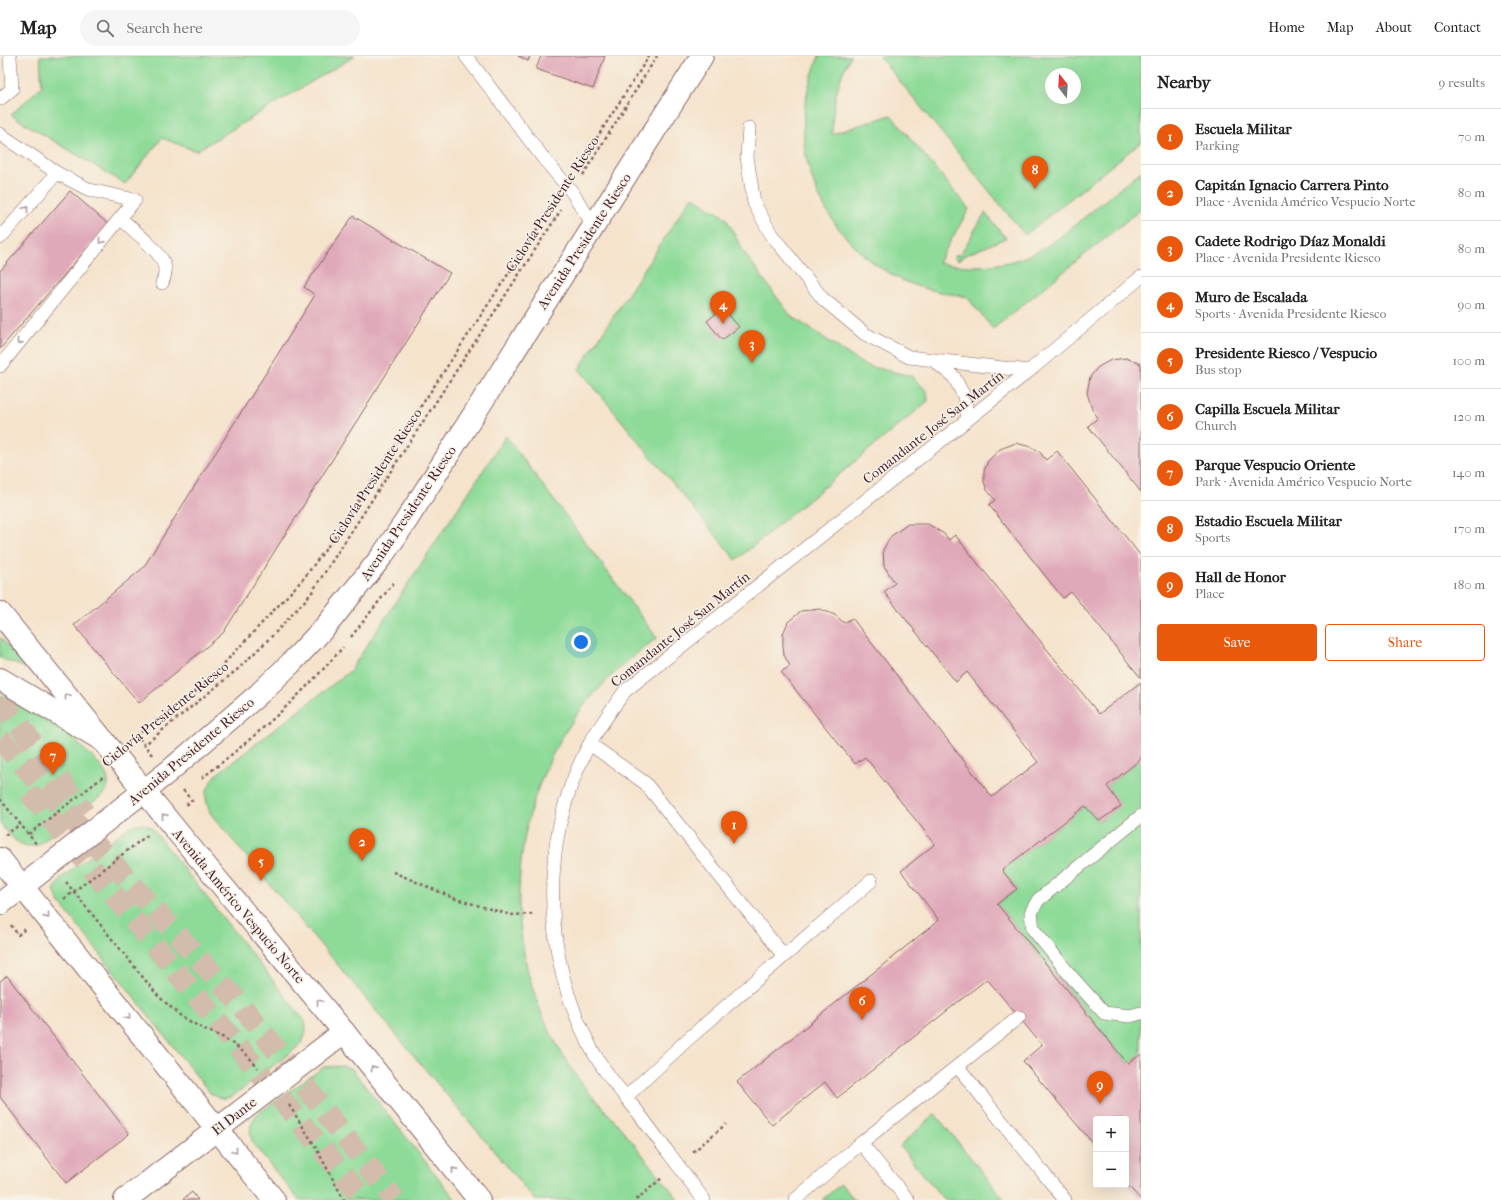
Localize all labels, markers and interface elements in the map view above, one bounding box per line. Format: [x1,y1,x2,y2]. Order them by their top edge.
search box [80,10,360,46]
text: Map [20,17,56,39]
icon: search [94,17,116,39]
text: Search here [126,19,203,37]
text: Home [1268,19,1305,36]
text: Map [1327,19,1354,36]
text: About [1376,19,1412,36]
text: Contact [1434,19,1481,36]
north arrow [1045,68,1081,104]
text: Nearby [1157,72,1211,92]
text: 9 results [1438,75,1485,90]
text: Escuela Militar [1195,120,1292,138]
text: 1 [1168,129,1172,144]
text: 70 m [1458,129,1485,144]
street label: Ciclovía Presidente Riesco [502,133,603,275]
text: Parking [1195,138,1239,153]
pin: 8 [1022,156,1048,189]
street label: Avenida Presidente Riesco [533,170,635,313]
text: Capitán Ignacio Carrera Pinto [1195,176,1389,194]
text: 2 [1167,185,1173,200]
text: 80 m [1458,185,1485,200]
text: Place · Avenida Américo Vespucio Norte [1195,194,1416,209]
one-way arrow [21,206,28,213]
text: Cadete Rodrigo Díaz Monaldi [1195,232,1386,250]
one-way arrow [99,237,106,244]
text: 3 [1167,241,1173,256]
text: 80 m [1458,241,1485,256]
text: Place · Avenida Presidente Riesco [1195,250,1381,265]
text: Muro de Escalada [1195,288,1307,306]
pin: 4 [710,291,736,324]
text: 4 [1166,297,1174,312]
text: 90 m [1457,297,1485,312]
text: Sports · Avenida Presidente Riesco [1195,306,1386,321]
pin: 3 [739,330,765,363]
one-way arrow [17,338,24,345]
text: Presidente Riesco / Vespucio [1195,344,1377,362]
text: 5 [1167,353,1173,368]
text: 100 m [1452,353,1485,368]
text: Bus stop [1195,362,1241,377]
street label: Comandante José San Martín [859,367,1007,488]
text: Capilla Escuela Militar [1195,400,1340,418]
street label: Ciclovía Presidente Riesco [325,405,426,547]
text: 6 [1166,409,1174,424]
text: 120 m [1453,409,1485,424]
text: Church [1195,418,1237,433]
street label: Avenida Presidente Riesco [356,443,460,585]
text: Parque Vespucio Oriente [1195,456,1355,474]
text: 7 [1167,465,1173,480]
text: 140 m [1452,465,1485,480]
text: Park · Avenida Américo Vespucio Norte [1195,474,1412,489]
text: Estadio Escuela Militar [1195,512,1342,530]
text: 8 [1167,521,1173,536]
text: 170 m [1453,521,1485,536]
text: Sports [1195,530,1230,545]
street label: Comandante José San Martín [607,568,753,691]
text: Hall de Honor [1195,568,1286,586]
text: 9 [1167,577,1173,592]
text: 180 m [1453,577,1485,592]
text: Place [1195,586,1225,601]
button: Save [1157,624,1317,661]
button: Share [1325,624,1485,661]
your location [571,632,591,652]
street label: Ciclovía Presidente Riesco [98,658,232,771]
one-way arrow [65,693,72,700]
street label: Avenida Presidente Riesco [124,694,258,810]
pin: 7 [40,742,66,775]
pin: 1 [721,811,747,844]
one-way arrow [162,813,169,820]
street label: Avenida Américo Vespucio Norte [168,825,308,987]
pin: 2 [349,828,375,861]
pin: 5 [248,848,274,881]
one-way arrow [42,911,49,918]
pin: 6 [849,987,875,1020]
one-way arrow [316,999,323,1006]
one-way arrow [123,1013,130,1020]
one-way arrow [371,1066,378,1073]
pin: 9 [1087,1071,1113,1104]
street label: El Dante [208,1093,260,1139]
map controls [1093,1116,1129,1188]
button: + [1093,1116,1129,1152]
one-way arrow [231,1147,238,1154]
button: − [1093,1152,1129,1188]
one-way arrow [452,1167,459,1174]

